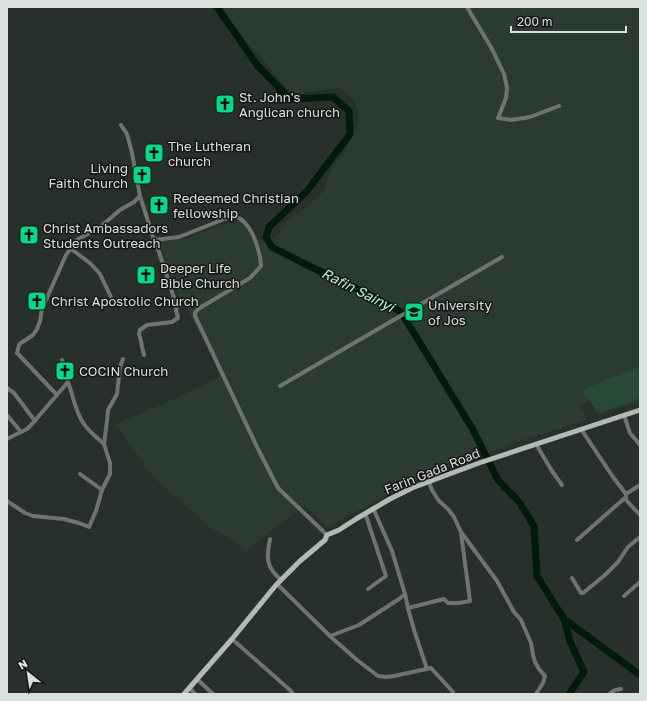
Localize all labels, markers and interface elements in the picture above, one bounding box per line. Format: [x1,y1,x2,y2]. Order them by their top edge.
scale bar [511,8,626,34]
text: 200 m [517,14,552,29]
place label: St. John's Anglican church [239,89,340,120]
church icon: St. John's Anglican church [214,93,236,115]
place label: The Lutheran church [168,138,251,169]
church icon: The Lutheran church [143,142,165,164]
place label: Living Faith Church [49,160,128,191]
church icon: Living Faith Church [131,164,153,186]
place label: Redeemed Christian fellowship [173,190,299,221]
church icon: Redeemed Christian fellowship [148,194,170,216]
place label: Christ Ambassadors Students Outreach [43,220,168,251]
church icon: Christ Ambassadors Students Outreach [18,224,40,246]
place label: Deeper Life Bible Church [160,260,240,291]
church icon: Deeper Life Bible Church [135,264,157,286]
water label: Rafin Sainyi [319,264,399,316]
church icon: Christ Apostolic Church [26,290,48,312]
place label: Christ Apostolic Church [51,293,199,309]
place label: University of Jos [428,297,492,328]
school or university icon: University of Jos [403,301,425,323]
church icon: COCIN Church [54,360,76,382]
place label: COCIN Church [79,363,168,379]
street label: Farin Gada Road [382,445,482,497]
north arrow [8,653,48,693]
text: N [16,656,30,672]

